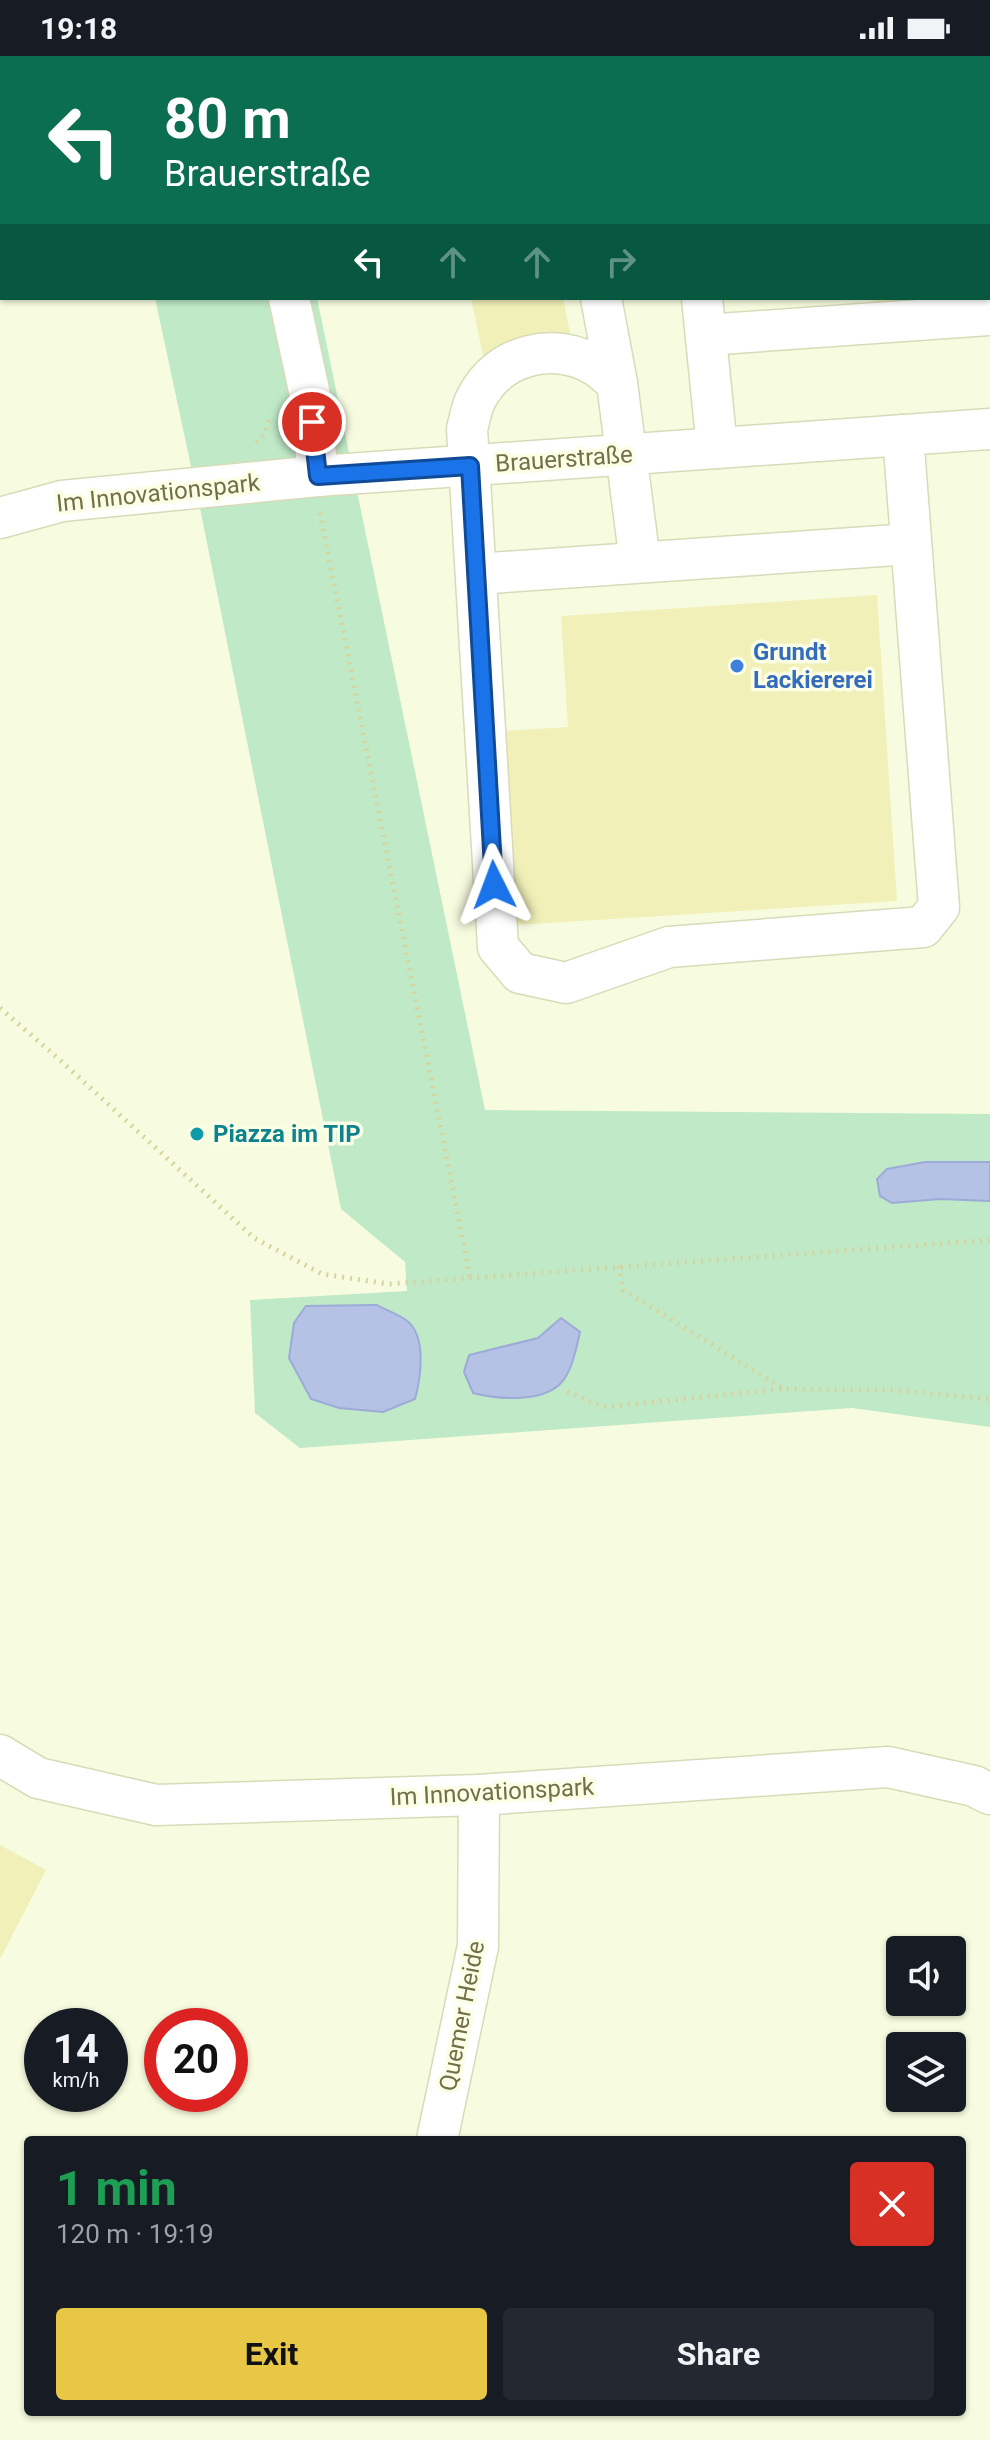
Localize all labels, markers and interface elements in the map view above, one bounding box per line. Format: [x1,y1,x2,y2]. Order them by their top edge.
text: 19:18 [40,11,117,46]
text: 80 m [164,86,291,152]
icon: left [32,88,136,192]
text: Brauerstraße [164,153,371,195]
icon: left [347,240,391,284]
icon: ahead [431,240,475,284]
icon: ahead [515,240,559,284]
icon: right [599,240,643,284]
pin [278,388,346,456]
icon: arrive [290,400,334,444]
street label: Brauerstraße [494,440,634,478]
street label: Im Innovationspark [55,468,262,518]
place label: Grundt Lackiererei [753,638,873,694]
marker: Grundt Lackiererei [728,657,746,675]
position arrow [452,843,536,927]
place label: Piazza im TIP [213,1120,361,1148]
marker: Piazza im TIP [188,1125,206,1143]
street label: Im Innovationspark [389,1773,596,1811]
map controls [886,1936,966,2112]
button: sound [886,1936,966,2016]
street label: Quemer Heide [434,1939,490,2093]
speed limit sign: 20 [144,2008,248,2112]
text: 14 [53,2026,99,2073]
button: layers [886,2032,966,2112]
text: km/h [53,2068,99,2092]
text: 1 min [56,2160,177,2217]
button: close [850,2162,934,2246]
text: 120 m · 19:19 [56,2219,214,2249]
button: Exit [56,2308,487,2400]
button: Share [503,2308,934,2400]

